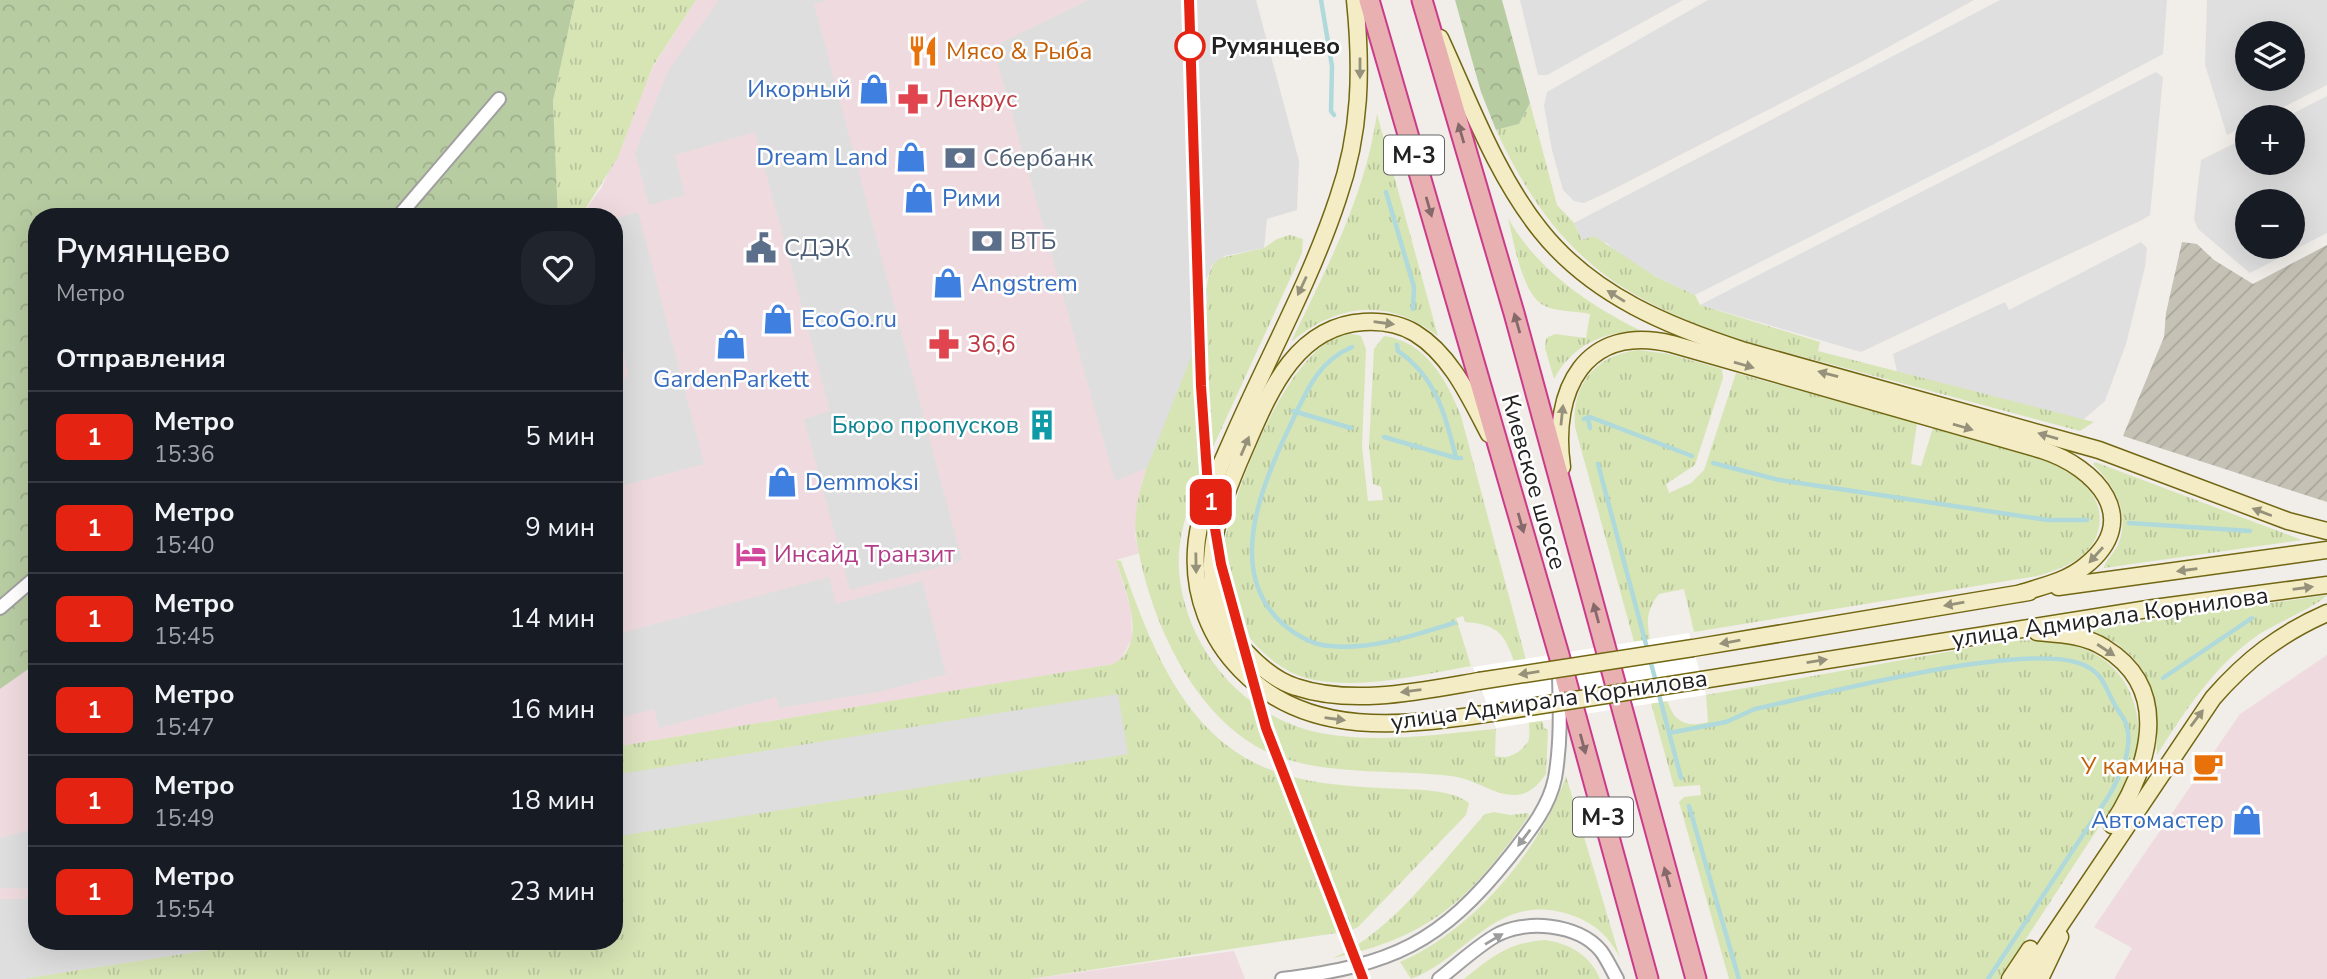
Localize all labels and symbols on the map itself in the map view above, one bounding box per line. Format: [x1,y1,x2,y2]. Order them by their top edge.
place label: Румянцево [1211,30,1340,62]
marker: Румянцево [1175,31,1205,61]
restaurant icon: Мясо & Рыба [906,34,940,68]
place label: Мясо & Рыба [946,35,1092,67]
one-way arrow [1354,57,1366,79]
shop icon: Икорный [857,72,891,106]
place label: Икорный [747,73,851,105]
pharmacy icon: Лекрус [896,82,930,116]
place label: Лекрус [936,83,1017,115]
one-way arrow [1456,122,1466,143]
road number: М-3 [1384,136,1444,174]
shop icon: Dream Land [894,140,928,174]
place label: Dream Land [756,141,888,173]
bank icon: Сбербанк [943,141,977,175]
place label: Сбербанк [983,142,1094,174]
shop icon: Рими [902,181,936,215]
place label: Рими [942,182,1001,214]
one-way arrow [1425,197,1435,218]
bank icon: ВТБ [970,224,1004,258]
place label: ВТБ [1010,225,1056,257]
public building icon: СДЭК [744,231,778,265]
place label: СДЭК [784,232,851,264]
shop icon: Angstrem [931,266,965,300]
place label: Angstrem [971,267,1078,299]
one-way arrow [1296,276,1308,296]
one-way arrow [1606,289,1626,302]
shop icon: EcoGo.ru [761,302,795,336]
place label: EcoGo.ru [801,303,897,335]
one-way arrow [1511,313,1521,334]
one-way arrow [1373,318,1395,329]
shop icon: GardenParkett [714,327,748,361]
pharmacy icon: 36,6 [927,327,961,361]
place label: 36,6 [967,328,1016,360]
one-way arrow [1733,360,1755,371]
place label: GardenParkett [653,363,810,395]
one-way arrow [1818,369,1839,379]
street label: Киевское шоссе [1494,391,1574,573]
one-way arrow [1557,404,1568,426]
building icon: Бюро пропусков [1025,408,1059,442]
place label: Бюро пропусков [832,409,1019,441]
one-way arrow [1953,423,1974,433]
one-way arrow [2037,430,2058,440]
one-way arrow [1240,436,1251,457]
shop icon: Demmoksi [765,465,799,499]
place label: Demmoksi [805,466,919,498]
line badge: 1 [1188,479,1234,525]
one-way arrow [2251,506,2272,517]
one-way arrow [1516,512,1526,533]
hotel icon: Инсайд Транзит [734,537,768,571]
place label: Инсайд Транзит [774,538,955,570]
one-way arrow [2089,546,2104,563]
one-way arrow [1190,553,1202,575]
one-way arrow [2175,564,2197,575]
street label: улица Адмирала Корнилова [1950,579,2270,655]
one-way arrow [2292,583,2314,594]
one-way arrow [1943,599,1965,610]
one-way arrow [1590,602,1601,624]
one-way arrow [1719,637,1741,648]
one-way arrow [2097,644,2116,657]
one-way arrow [1806,655,1828,666]
street label: улица Адмирала Корнилова [1389,662,1709,738]
one-way arrow [1518,668,1540,679]
one-way arrow [1400,685,1422,696]
one-way arrow [2190,709,2204,727]
one-way arrow [1324,714,1346,725]
one-way arrow [1579,734,1589,755]
cafe icon: У камина [2191,749,2225,783]
place label: У камина [2080,750,2185,782]
road number: М-3 [1573,797,1633,836]
shop icon: Автомастер [2230,803,2264,837]
place label: Автомастер [2091,804,2224,836]
one-way arrow [1517,829,1531,847]
one-way arrow [1662,866,1672,887]
one-way arrow [1484,933,1503,945]

